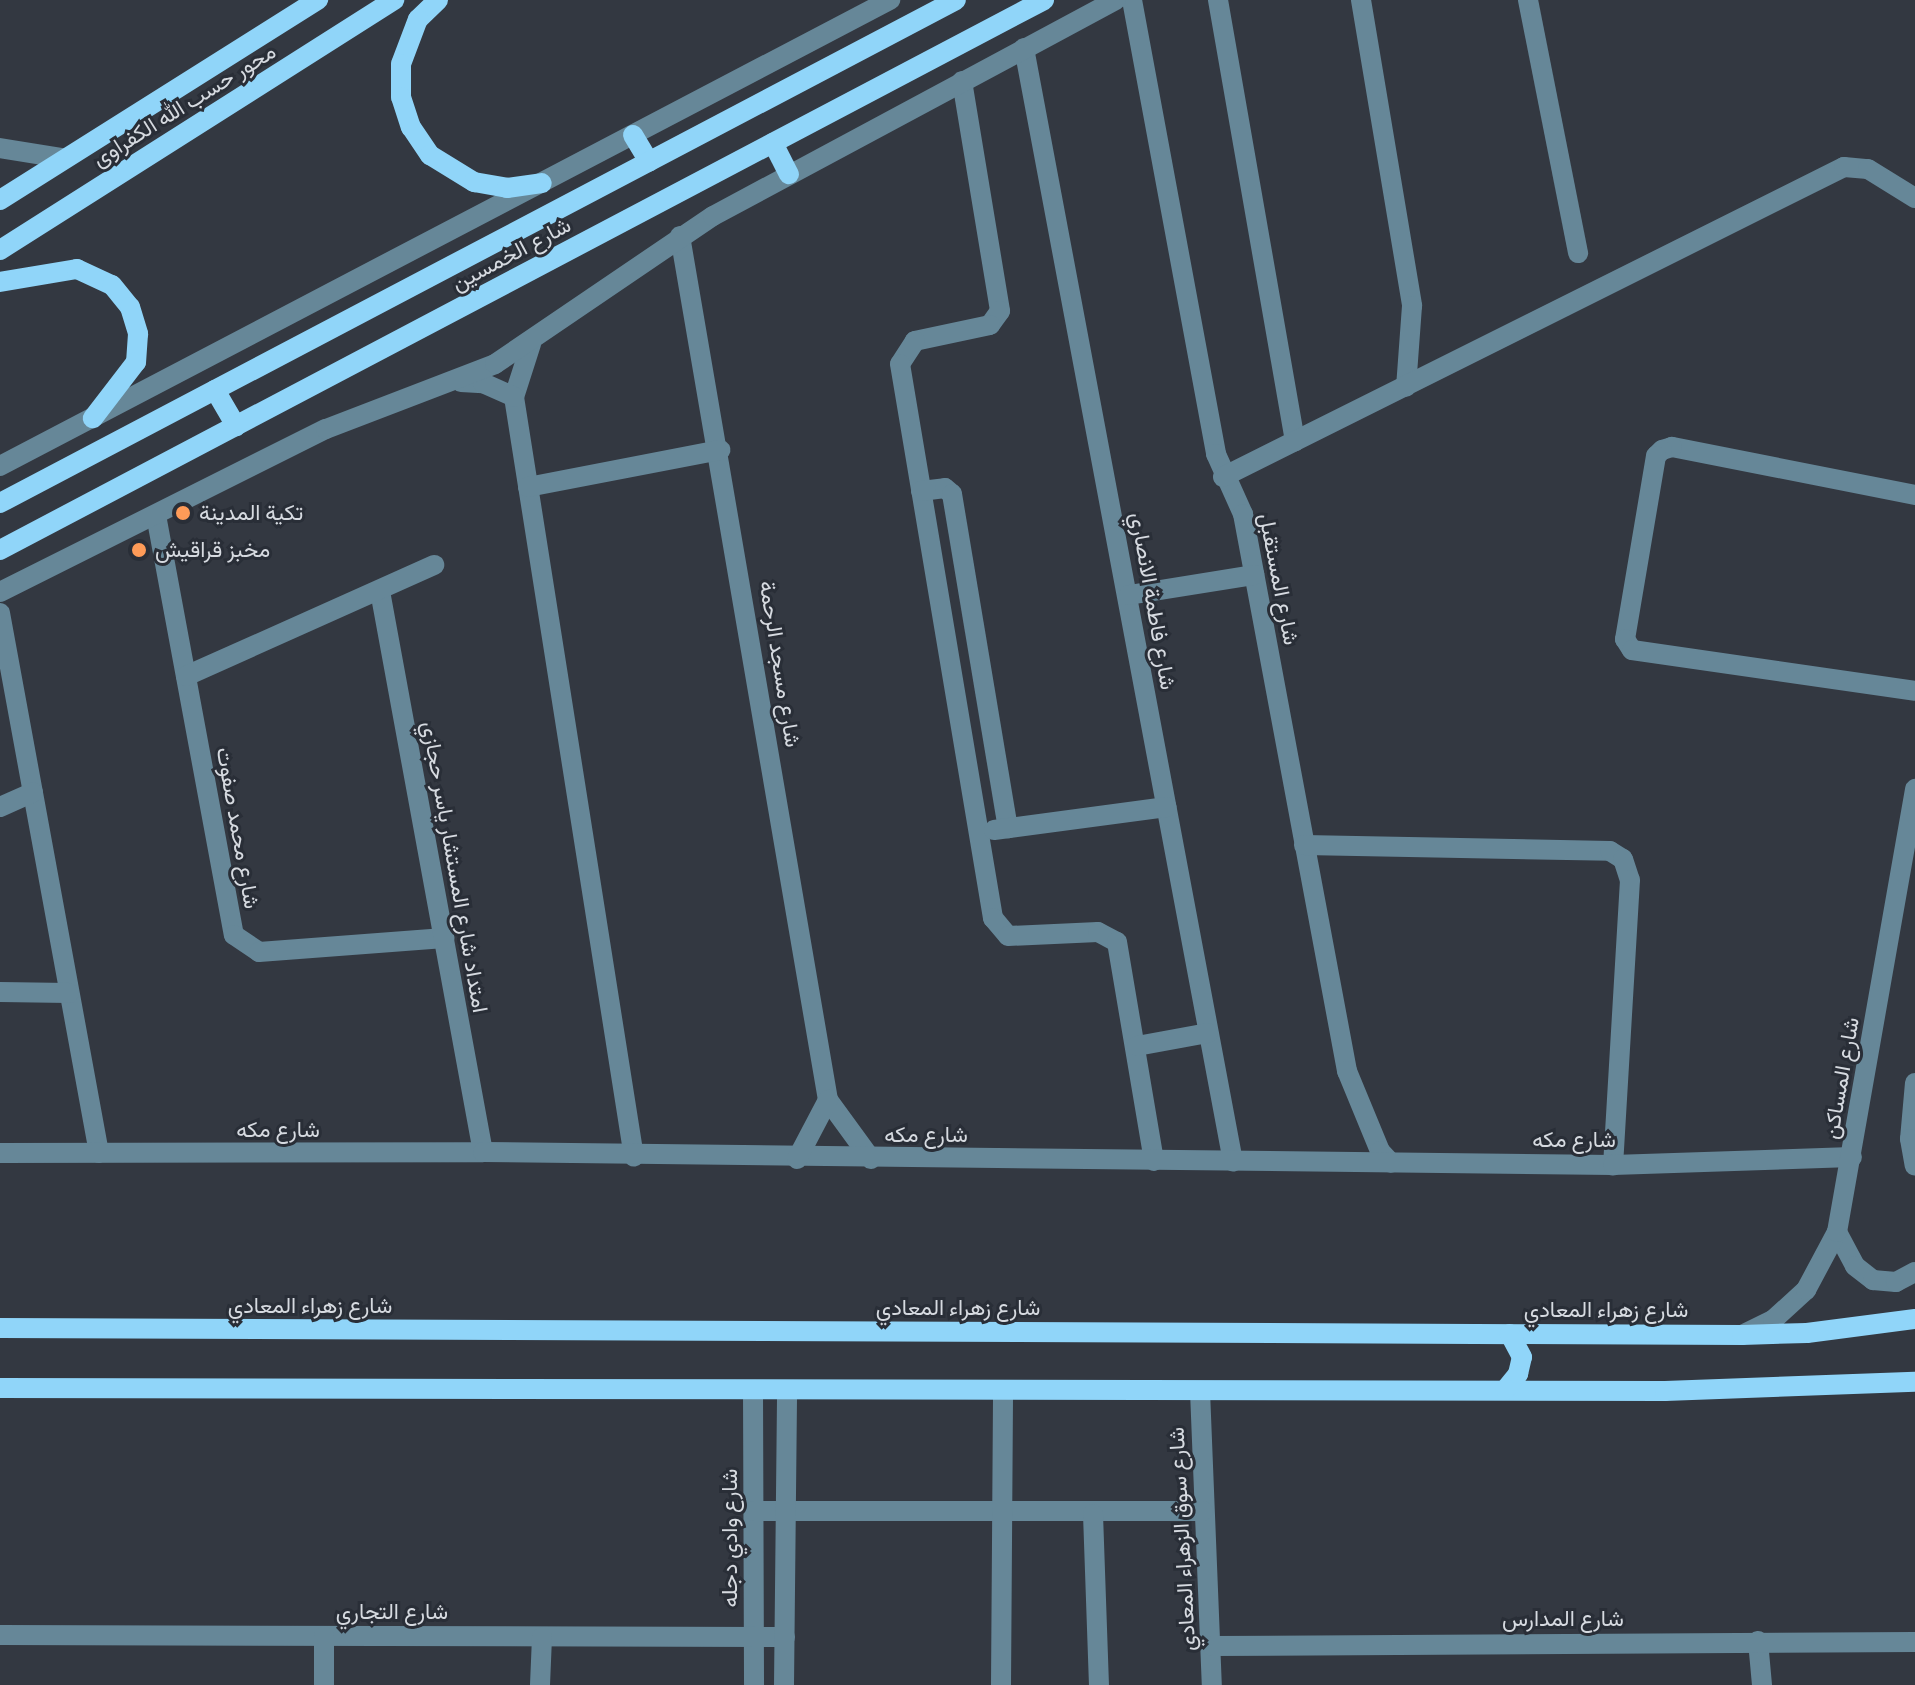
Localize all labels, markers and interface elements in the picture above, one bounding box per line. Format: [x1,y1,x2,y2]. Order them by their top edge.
street label: محور حسب الله الكفراوى [87,38,281,172]
street label: شارع الخمسين [447,211,575,297]
place label: تكية المدينة [199,500,303,526]
marker: تكية المدينة [174,504,192,522]
street label: شارع فاطمة الانصاري [1124,510,1182,692]
street label: شارع المستقبل [1253,511,1305,647]
place label: مخبز قراقيش [155,537,270,563]
marker: مخبز قراقيش [130,541,148,559]
street label: شارع مسجد الرحمة [754,579,806,749]
street label: امتداد شارع المستشار ياسر حجازي [416,719,494,1015]
street label: شارع محمد صفوت [211,745,265,911]
street label: شارع المساكن [1817,1015,1865,1141]
street label: شارع مكه [236,1117,320,1143]
street label: شارع مكه [884,1122,968,1148]
street label: شارع مكه [1532,1127,1616,1153]
street label: شارع زهراء المعادي [228,1293,392,1319]
street label: شارع زهراء المعادي [876,1295,1040,1321]
street label: شارع زهراء المعادي [1524,1297,1688,1323]
street label: شارع سوق الزهراء المعادي [1163,1426,1201,1652]
street label: شارع وادي دجله [717,1469,743,1607]
street label: شارع التجاري [336,1599,448,1625]
street label: شارع المدارس [1502,1606,1624,1632]

